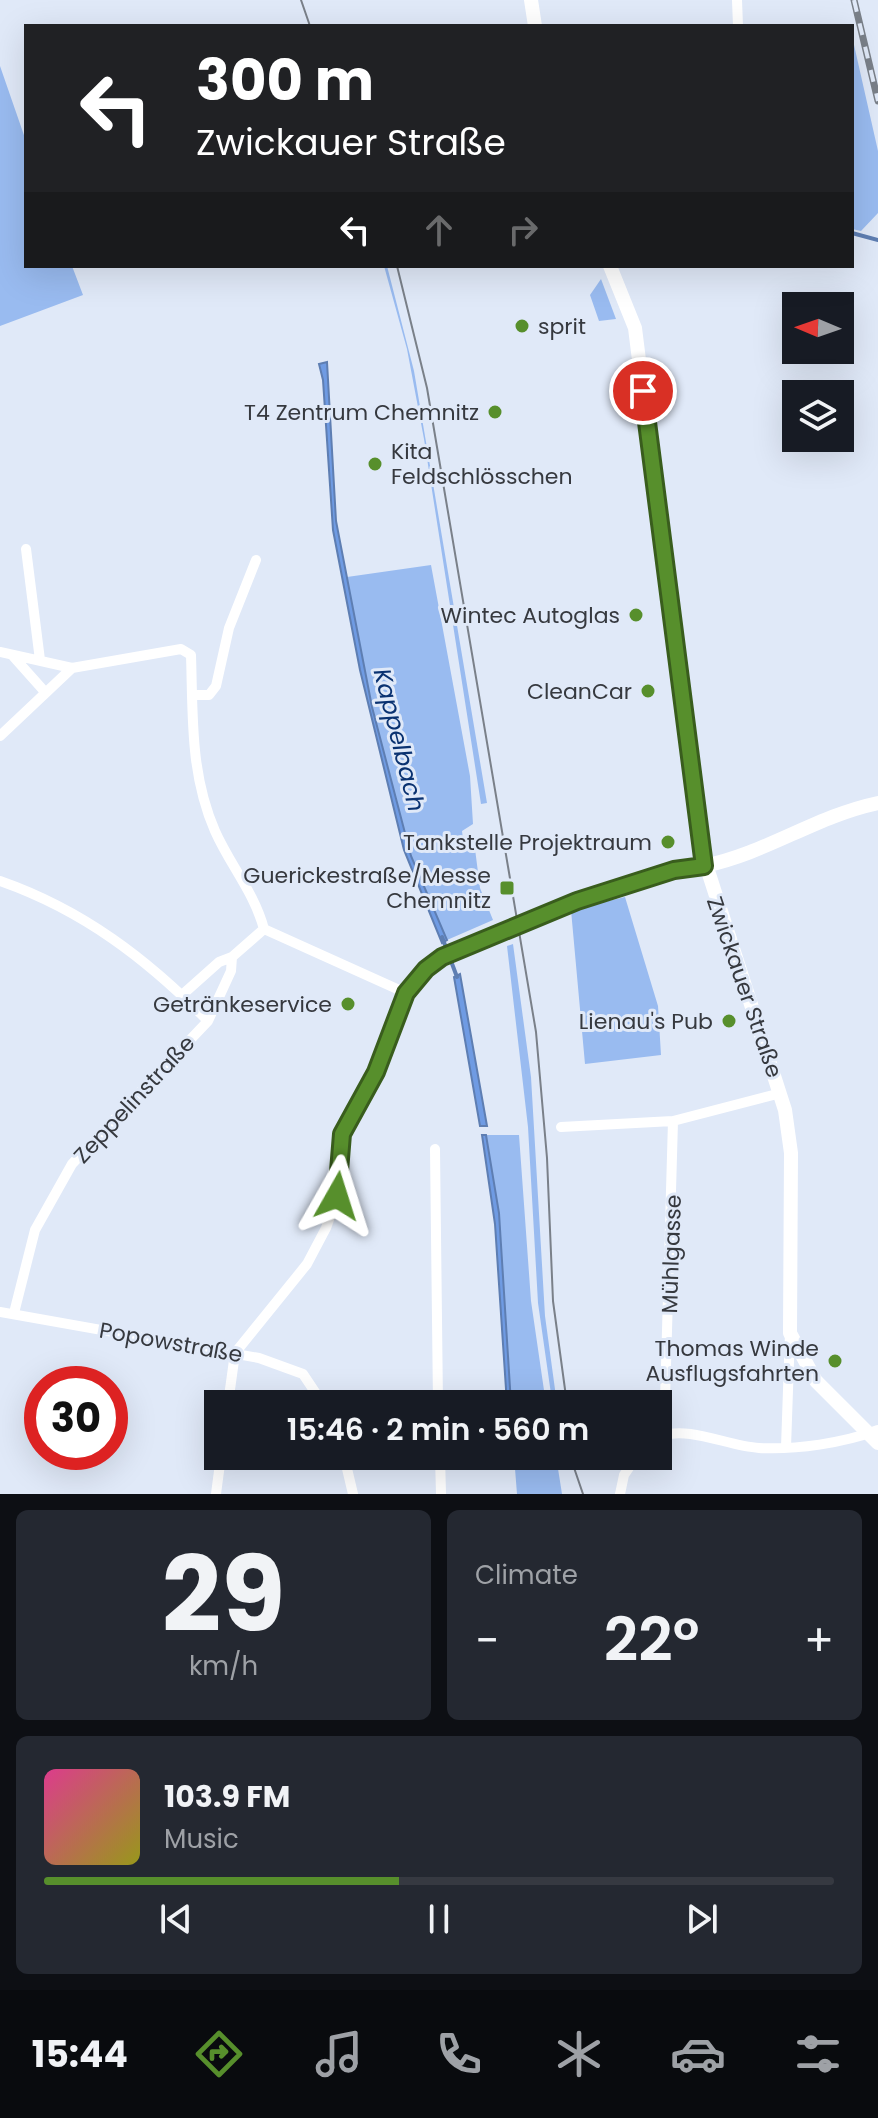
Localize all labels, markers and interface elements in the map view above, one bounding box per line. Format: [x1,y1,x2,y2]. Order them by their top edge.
text: 300 m [196,41,374,120]
icon: left [64,56,168,160]
text: Zwickauer Straße [196,117,506,168]
icon: left [333,208,377,252]
icon: ahead [417,208,461,252]
icon: right [501,208,545,252]
north arrow [782,292,854,364]
map controls [782,292,854,452]
place label: sprit [538,311,586,342]
marker: sprit [513,317,531,335]
pin [609,357,677,425]
icon: arrive [621,369,665,413]
button: layers [782,380,854,452]
place label: T4 Zentrum Chemnitz [244,397,479,428]
marker: T4 Zentrum Chemnitz [486,403,504,421]
place label: Kita Feldschlösschen [391,436,573,492]
marker: Kita Feldschlösschen [366,455,384,473]
place label: Wintec Autoglas [441,600,620,631]
marker: Wintec Autoglas [627,606,645,624]
water label: Kappelbach [366,665,433,815]
place label: CleanCar [527,676,632,707]
marker: CleanCar [639,682,657,700]
place label: Tankstelle Projektraum [403,827,652,858]
marker: Tankstelle Projektraum [659,833,677,851]
place label: Guerickestraße/Messe Chemnitz [243,860,491,916]
marker: Guerickestraße/Messe Chemnitz [498,879,516,897]
street label: Zwickauer Straße [699,893,790,1082]
place label: Getränkeservice [153,989,332,1020]
marker: Getränkeservice [339,995,357,1013]
place label: Lienau's Pub [579,1006,713,1037]
marker: Lienau's Pub [720,1012,738,1030]
street label: Zeppelinstraße [67,1028,202,1170]
position arrow [295,1154,379,1238]
street label: Mühlgasse [654,1194,689,1314]
street label: Popowstraße [97,1315,245,1370]
place label: Thomas Winde Ausflugsfahrten [645,1333,819,1389]
marker: Thomas Winde Ausflugsfahrten [826,1352,844,1370]
speed limit sign: 30 [24,1366,128,1470]
text: 15:46 · 2 min · 560 m [287,1408,589,1451]
text: 29 [162,1522,285,1667]
text: Climate [475,1557,578,1593]
text: 22° [604,1598,699,1682]
text: − [475,1610,499,1671]
text: + [804,1610,834,1671]
text: km/h [189,1648,258,1684]
text: 103.9 FM [164,1775,290,1818]
text: Music [164,1821,239,1857]
icon: previous [154,1897,198,1941]
icon: pause [417,1897,461,1941]
icon: next [680,1897,724,1941]
icon: directions [191,2026,247,2082]
icon: music [311,2026,367,2082]
icon: phone [431,2026,487,2082]
icon: climate [551,2026,607,2082]
icon: car [670,2026,726,2082]
icon: filters [790,2026,846,2082]
text: 15:44 [32,2029,128,2080]

